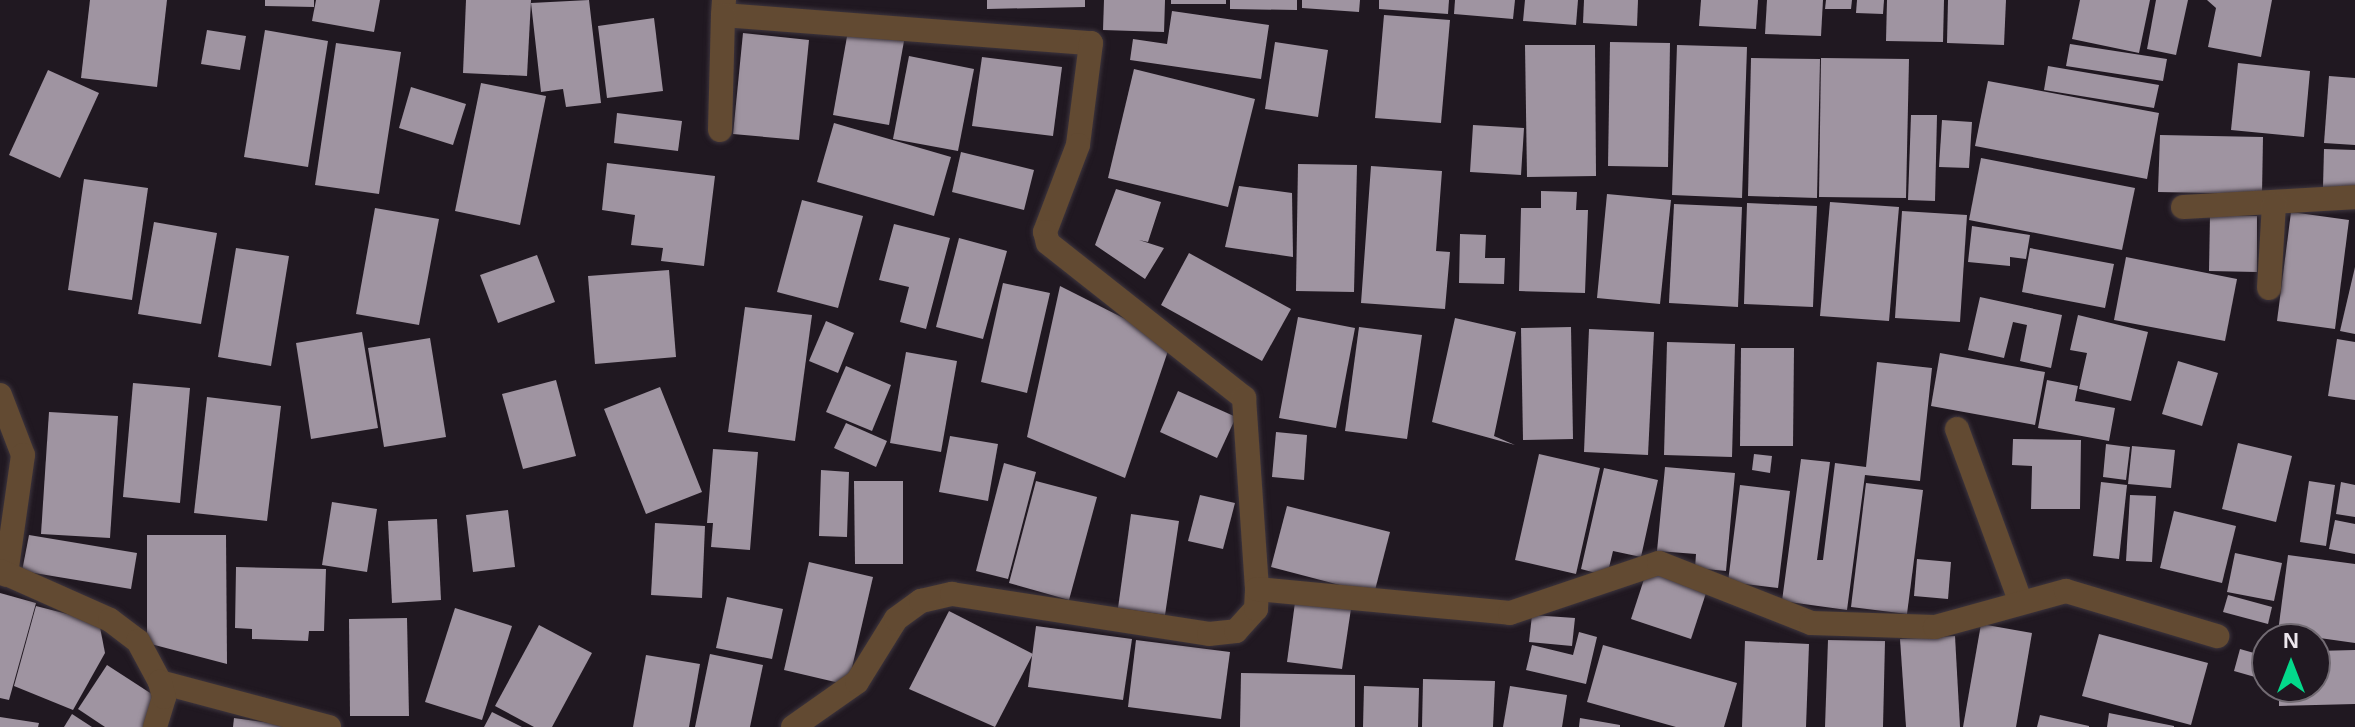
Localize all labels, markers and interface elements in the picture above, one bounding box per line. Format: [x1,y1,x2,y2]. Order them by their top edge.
north arrow [2251,623,2331,703]
text: N [2283,628,2299,653]

